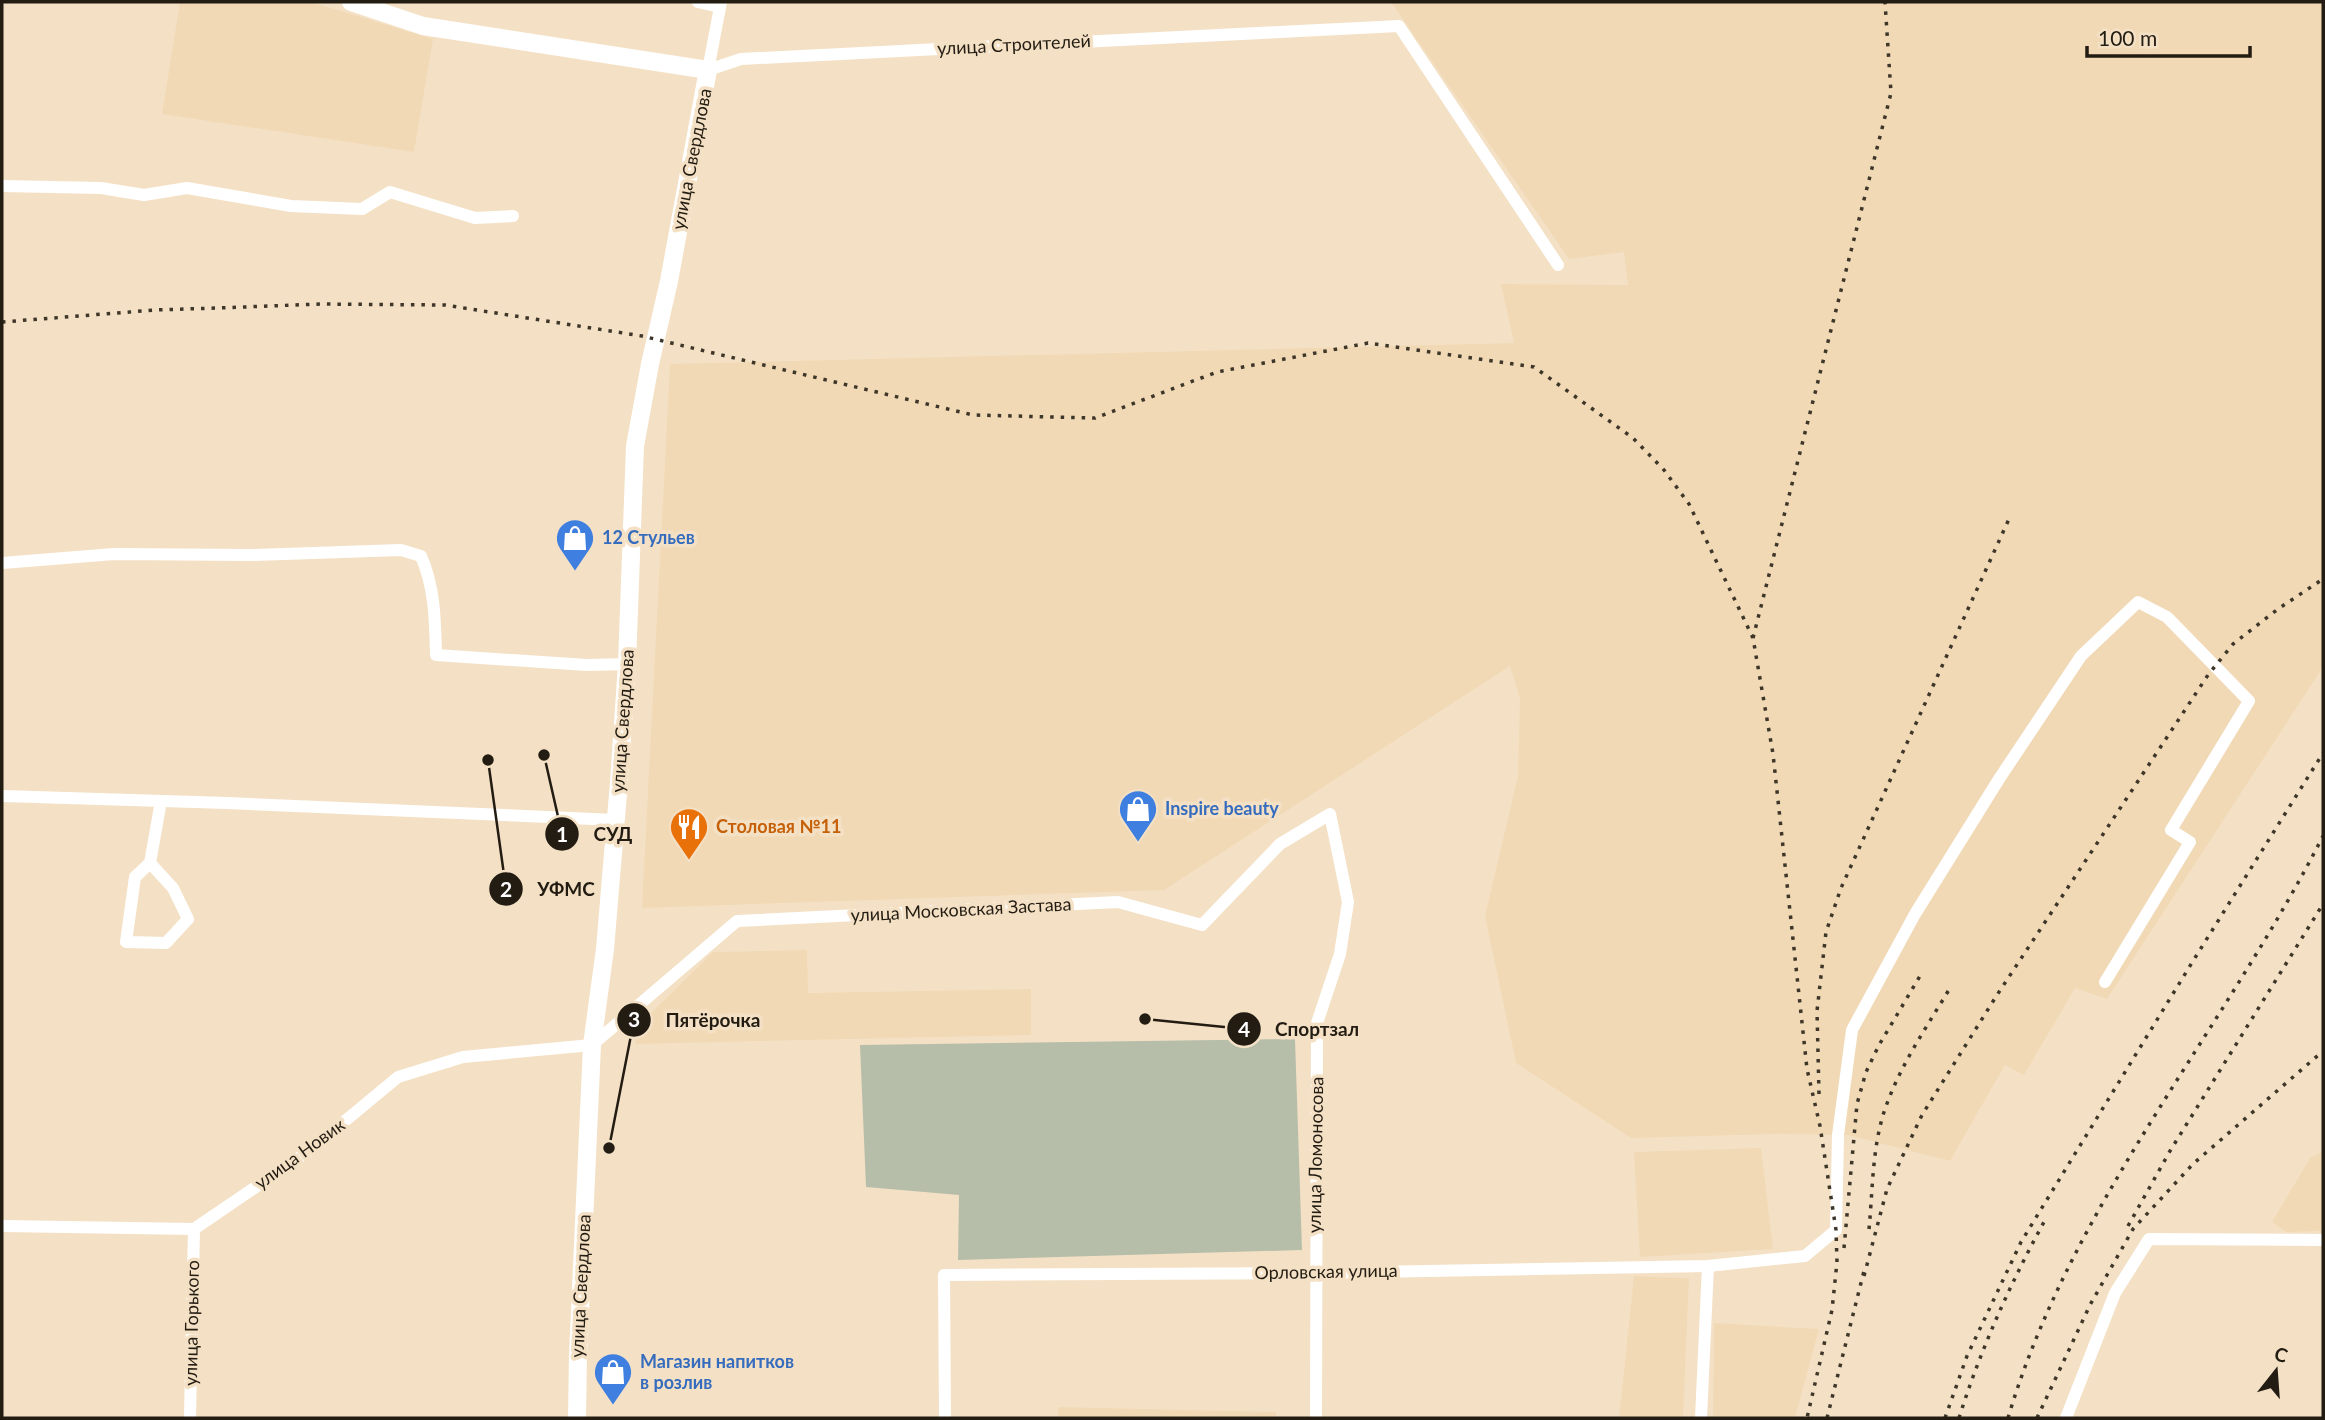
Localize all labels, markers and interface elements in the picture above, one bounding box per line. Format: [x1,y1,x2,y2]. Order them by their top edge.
scale bar [2087,14,2250,58]
text: 100 m [2098,25,2157,50]
street label: улица Строителей [937,29,1091,59]
street label: улица Свердлова [667,86,716,231]
shop icon: 12 Стульев [554,517,596,572]
place label: 12 Стульев [602,526,695,548]
street label: улица Свердлова [606,649,638,793]
shop icon: Inspire beauty [1117,788,1159,843]
place label: Inspire beauty [1165,797,1279,819]
restaurant icon: Столовая №11 [668,806,710,861]
callout: СУД [544,814,646,854]
place label: Столовая №11 [716,815,841,837]
text: 1 [556,821,568,846]
text: СУД [594,822,632,845]
callout: УФМС [488,869,609,909]
text: 2 [500,876,512,901]
text: УФМС [536,877,595,900]
street label: улица Московская Застава [850,892,1072,926]
callout: Пятёрочка [617,1000,775,1040]
text: 3 [628,1006,640,1031]
text: Пятёрочка [666,1008,760,1031]
callout: Спортзал [1226,1009,1373,1049]
text: 4 [1238,1016,1250,1041]
text: Спортзал [1275,1017,1359,1040]
street label: улица Ломоносова [1303,1077,1327,1233]
street label: улица Новик [250,1113,349,1193]
street label: улица Свердлова [565,1214,595,1358]
street label: Орловская улица [1254,1259,1398,1283]
street label: улица Горького [179,1260,203,1386]
north arrow [2241,1336,2311,1406]
text: С [2272,1341,2291,1367]
place label: Магазин напитков в розлив [640,1350,794,1393]
shop icon: Магазин напитков в розлив [592,1351,634,1406]

